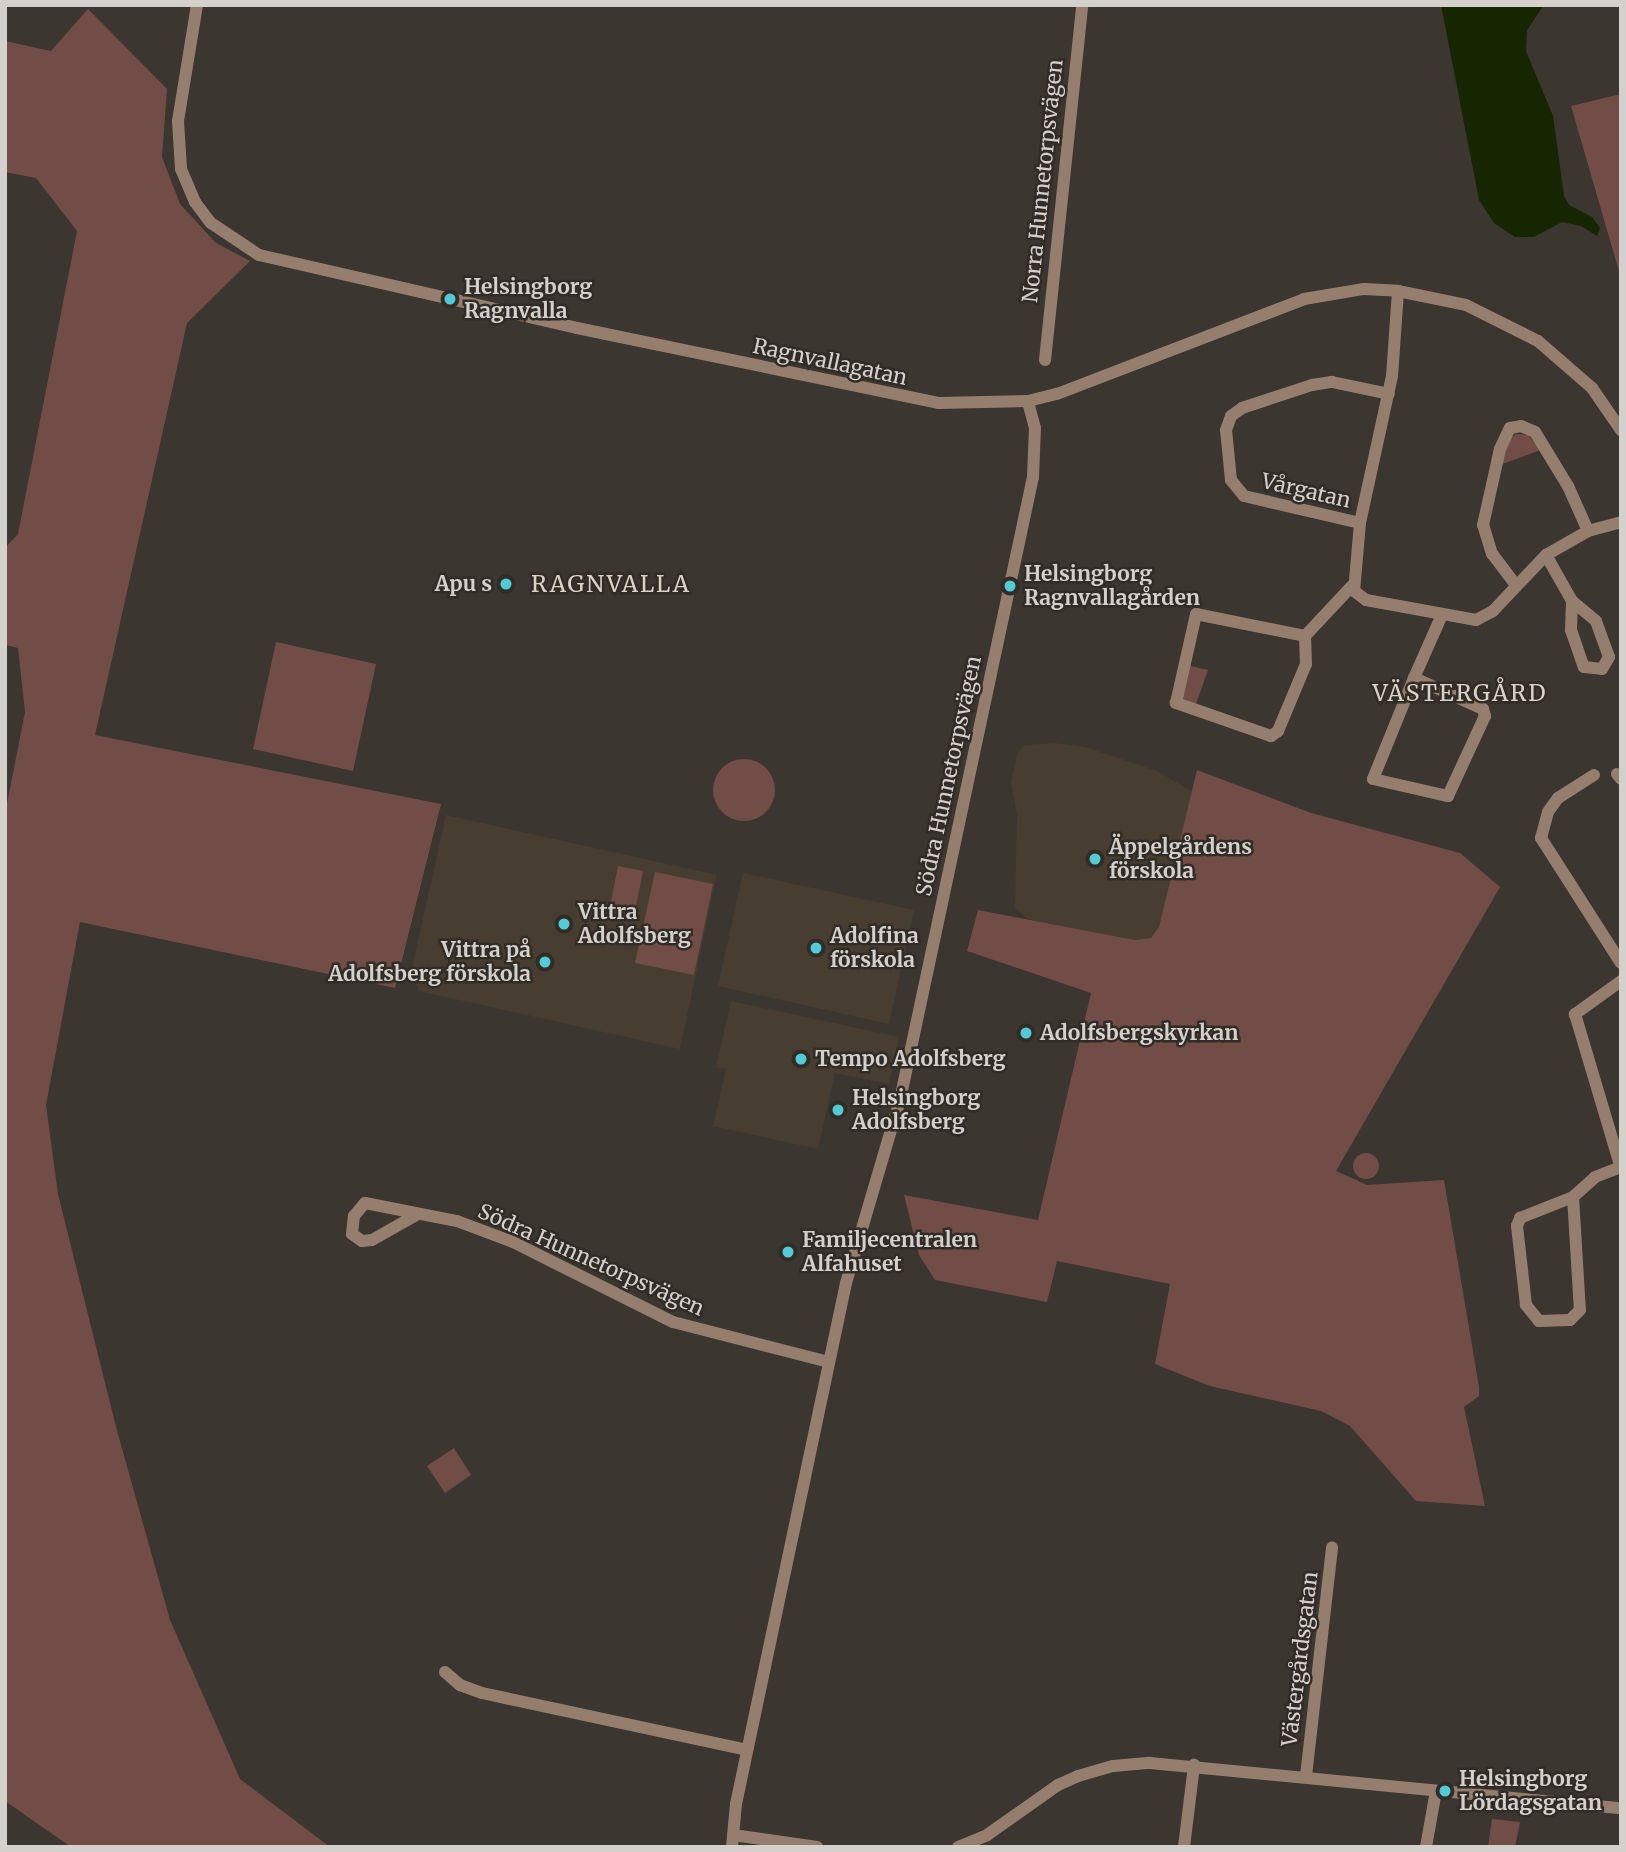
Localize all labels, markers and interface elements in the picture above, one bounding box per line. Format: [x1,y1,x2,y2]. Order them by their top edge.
street label: Norra Hunnetorpsvägen [1018,58,1068,304]
place label: Helsingborg Ragnvalla [464,274,592,324]
marker: Helsingborg Ragnvalla [442,291,458,307]
street label: Ragnvallagatan [751,333,909,391]
street label: Vårgatan [1259,468,1353,514]
place label: Helsingborg Ragnvallagården [1024,561,1200,611]
district label: RAGNVALLA [532,570,690,598]
place label: Apu s [435,571,492,597]
marker: Apu s [498,576,514,592]
marker: Helsingborg Ragnvallagården [1002,578,1018,594]
street label: Södra Hunnetorpsvägen [911,654,987,898]
district label: VÄSTERGÅRD [1374,679,1546,707]
place label: Äppelgårdens förskola [1109,834,1252,884]
marker: Äppelgårdens förskola [1087,851,1103,867]
place label: Vittra Adolfsberg [578,899,691,949]
marker: Vittra Adolfsberg [556,916,572,932]
place label: Adolfina förskola [830,923,919,973]
place label: Vittra på Adolfsberg förskola [328,937,531,987]
marker: Adolfina förskola [808,940,824,956]
marker: Vittra på Adolfsberg förskola [537,954,553,970]
place label: Adolfsbergskyrkan [1040,1020,1238,1046]
marker: Adolfsbergskyrkan [1018,1025,1034,1041]
place label: Tempo Adolfsberg [815,1046,1006,1072]
marker: Tempo Adolfsberg [793,1051,809,1067]
place label: Helsingborg Adolfsberg [852,1085,980,1135]
marker: Helsingborg Adolfsberg [830,1102,846,1118]
street label: Södra Hunnetorpsvägen [474,1199,708,1321]
place label: Familjecentralen Alfahuset [802,1227,977,1277]
marker: Familjecentralen Alfahuset [780,1244,796,1260]
street label: Västergårdsgatan [1277,1570,1323,1748]
place label: Helsingborg Lördagsgatan [1459,1766,1602,1816]
marker: Helsingborg Lördagsgatan [1437,1783,1453,1799]

